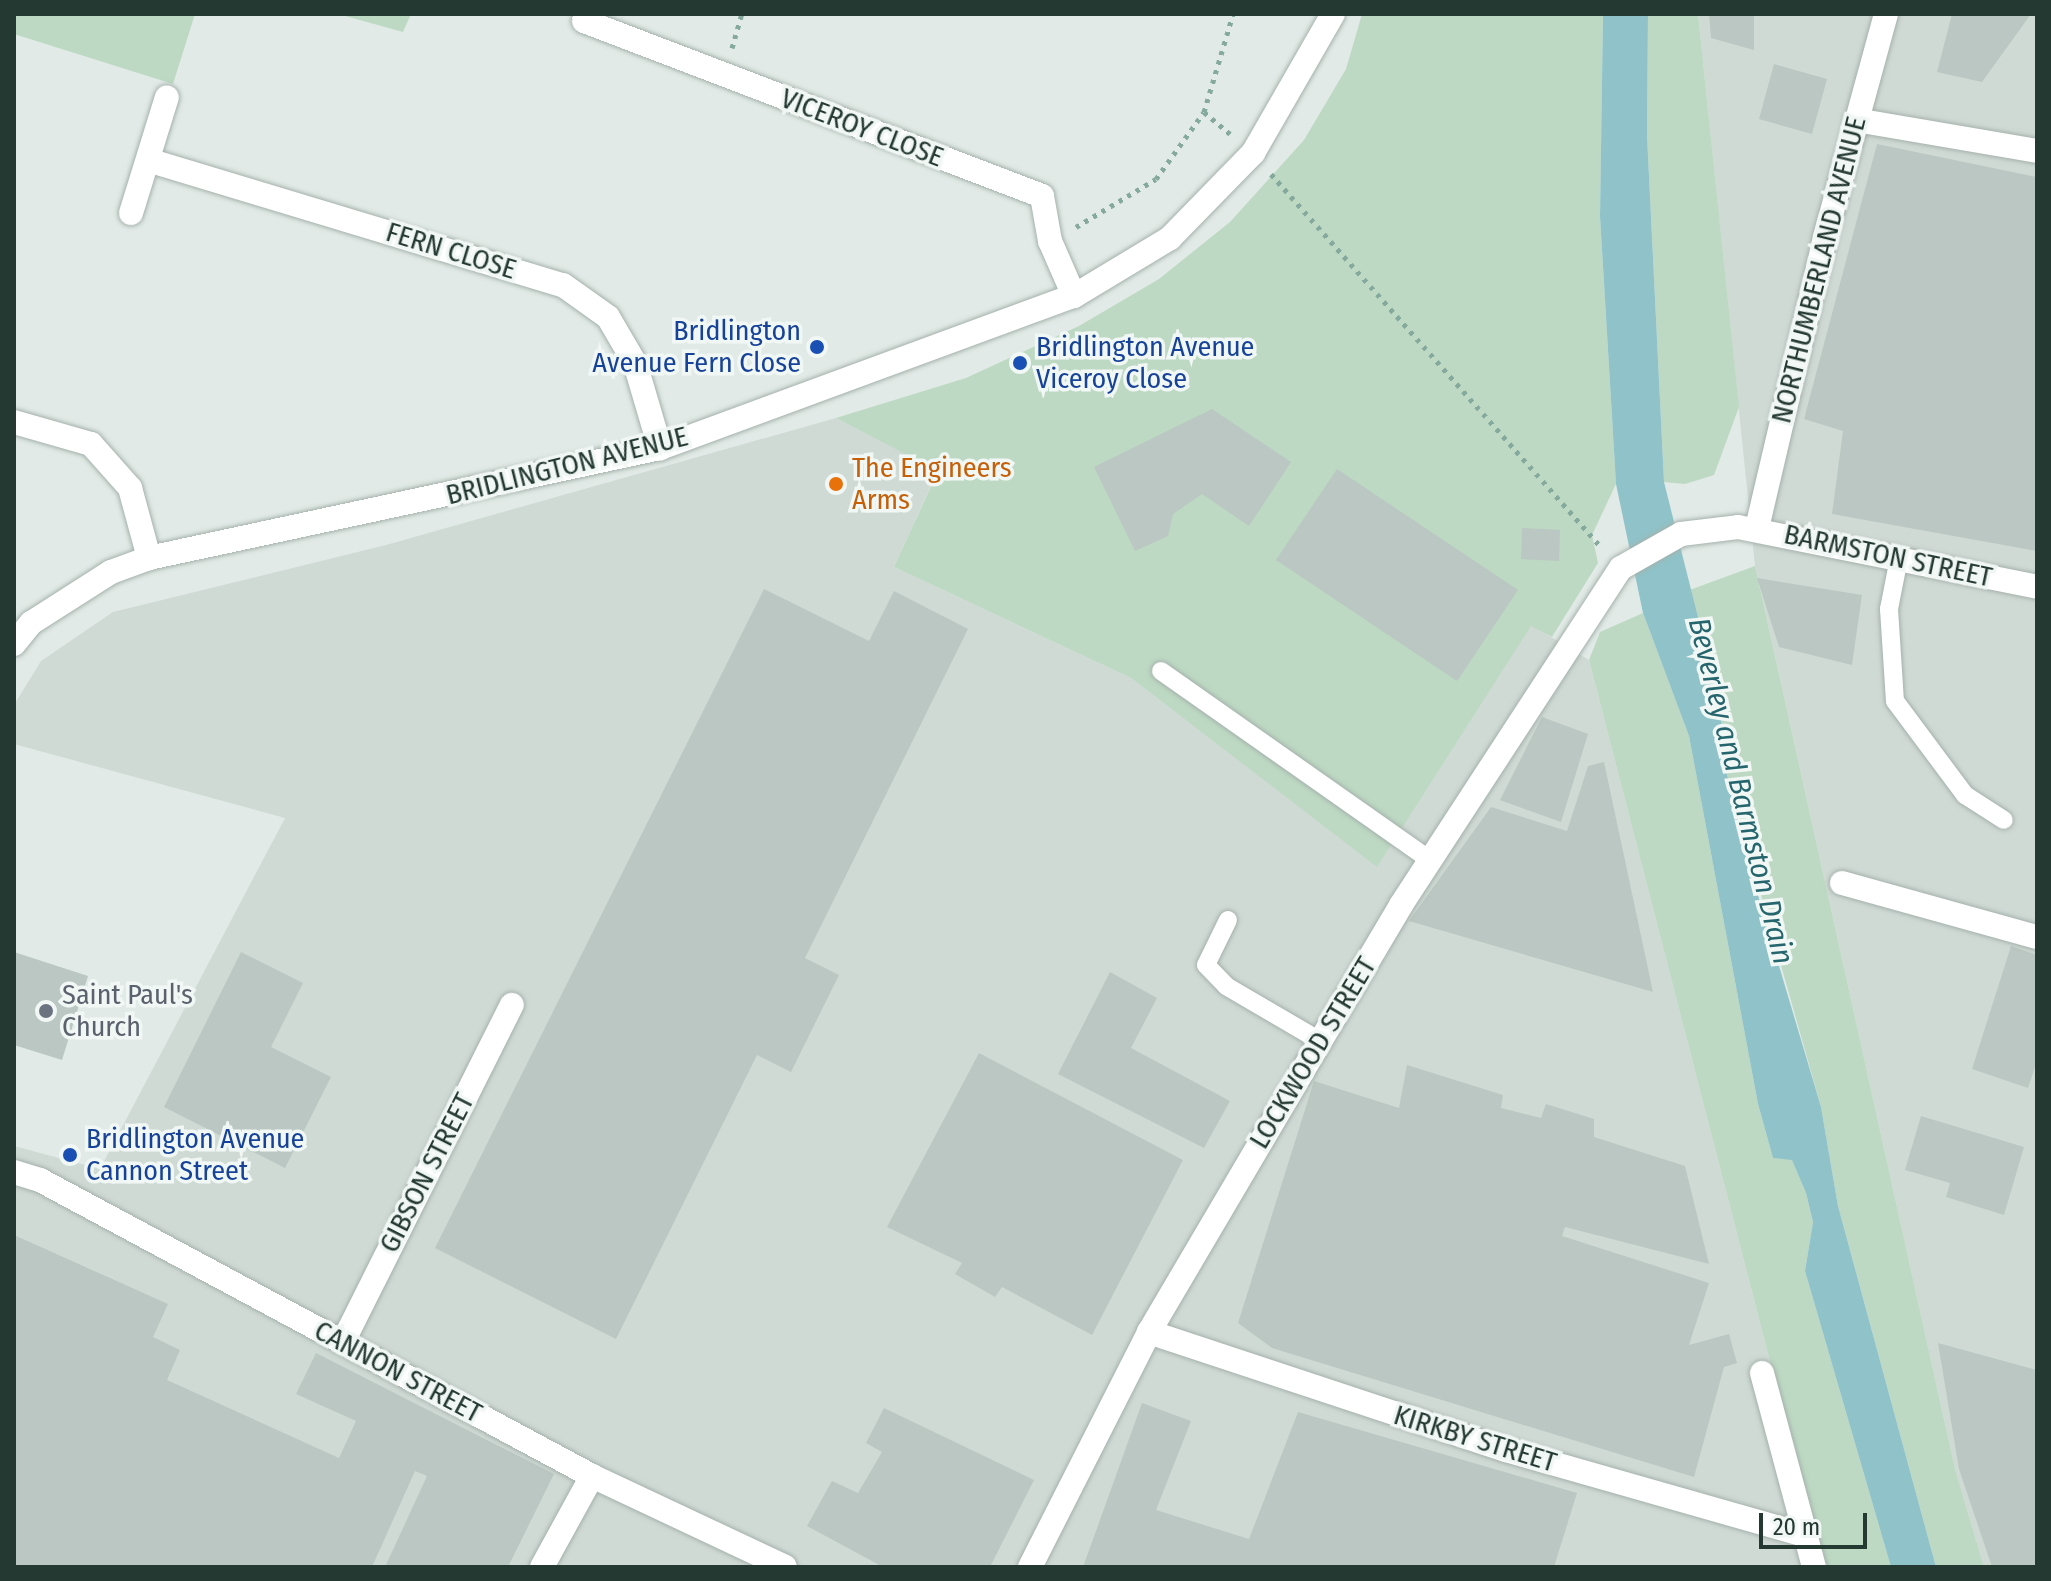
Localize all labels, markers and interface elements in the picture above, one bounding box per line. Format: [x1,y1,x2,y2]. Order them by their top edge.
street label: VICEROY CLOSE [776,82,948,174]
street label: NORTHUMBERLAND AVENUE [1765,113,1873,427]
street label: FERN CLOSE [382,215,520,287]
place label: Bridlington Avenue Fern Close [592,314,801,380]
place label: Bridlington Avenue Viceroy Close [1036,330,1254,396]
marker: Bridlington Avenue Fern Close [808,338,826,356]
marker: Bridlington Avenue Viceroy Close [1011,354,1029,372]
street label: BRIDLINGTON AVENUE [443,420,691,512]
place label: The Engineers Arms [852,451,1012,517]
marker: The Engineers Arms [827,475,845,493]
street label: BARMSTON STREET [1781,518,1995,594]
water label: Beverley and Barmston Drain [1680,614,1802,968]
street label: LOCKWOOD STREET [1243,951,1383,1155]
place label: Saint Paul's Church [62,978,193,1044]
marker: Saint Paul's Church [37,1002,55,1020]
street label: GIBSON STREET [373,1088,481,1258]
place label: Bridlington Avenue Cannon Street [86,1122,304,1188]
marker: Bridlington Avenue Cannon Street [61,1146,79,1164]
street label: CANNON STREET [309,1314,487,1430]
street label: KIRKBY STREET [1390,1398,1560,1480]
scale bar [1763,1497,1871,1547]
text: 20 m [1773,1513,1820,1541]

